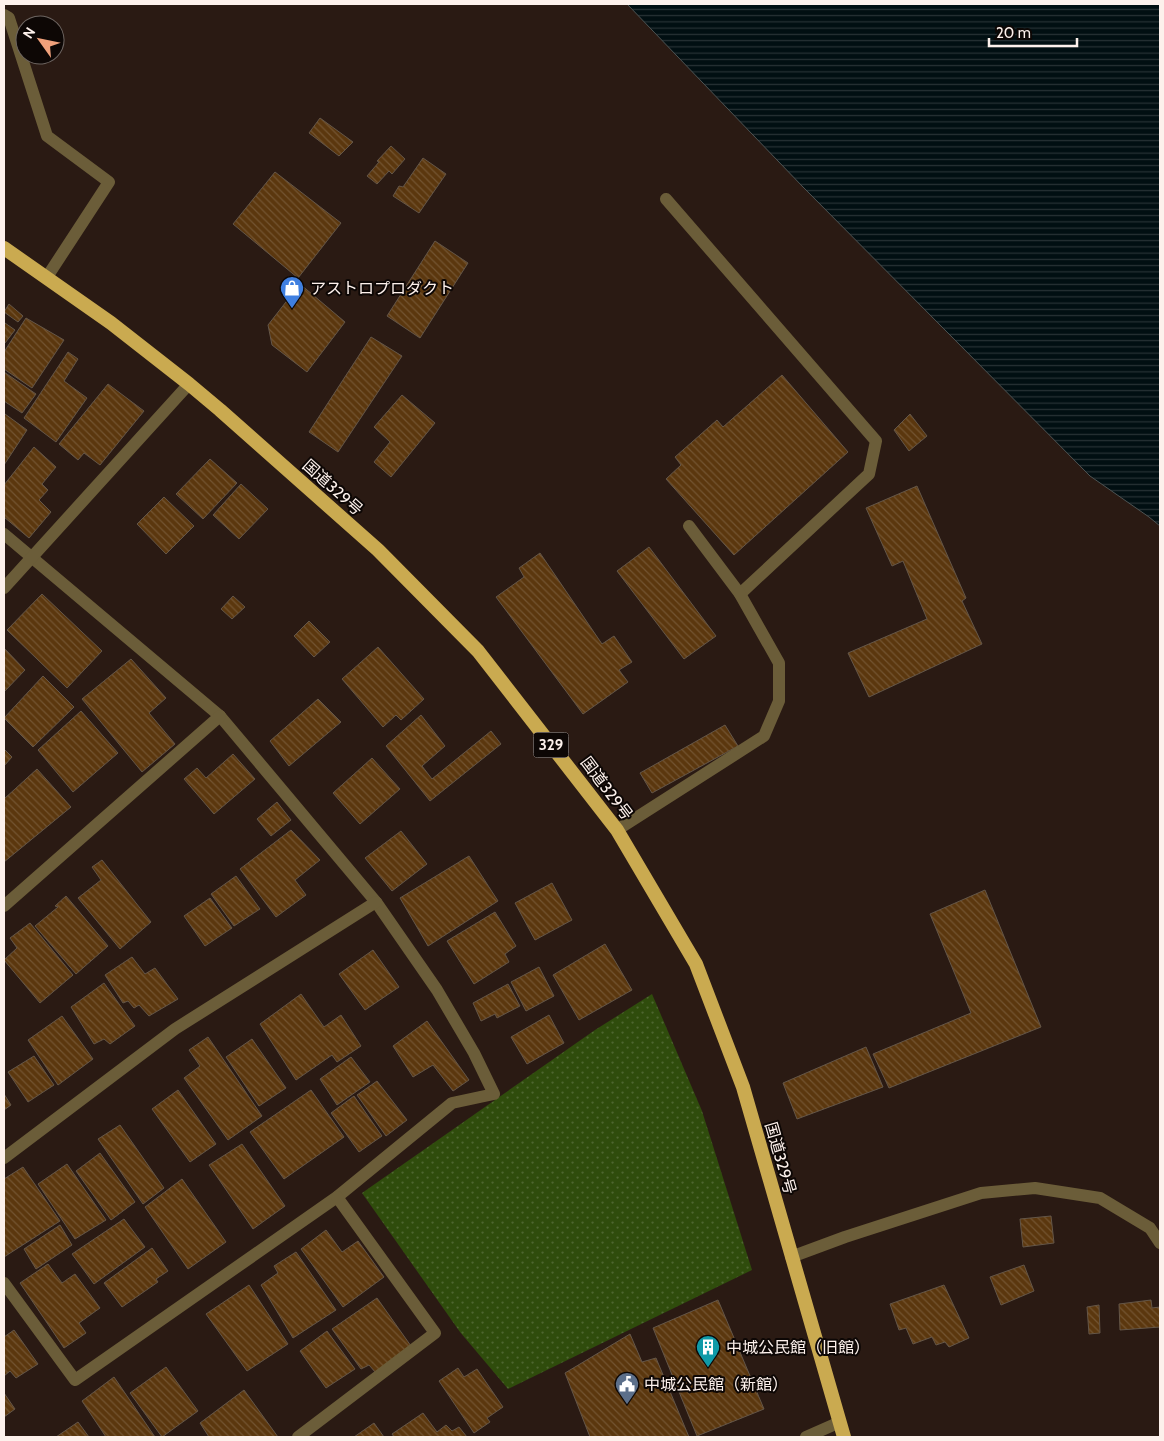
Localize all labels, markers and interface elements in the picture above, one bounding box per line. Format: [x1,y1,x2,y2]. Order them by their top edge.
north arrow [15,15,65,65]
scale bar [989,15,1076,47]
text: N [19,24,39,42]
text: 20 m [996,24,1031,42]
shop icon: アストロプロダクト [279,275,305,309]
place label: アストロプロダクト [310,279,454,298]
street label: 国道329号 [299,456,367,519]
road number: 329 [534,732,568,758]
street label: 国道329号 [577,753,636,824]
street label: 国道329号 [761,1120,800,1196]
building icon: 中城公民館（旧館） [695,1334,721,1368]
place label: 中城公民館（旧館） [726,1338,870,1357]
public building icon: 中城公民館（新館） [614,1371,640,1405]
place label: 中城公民館（新館） [644,1375,788,1394]

